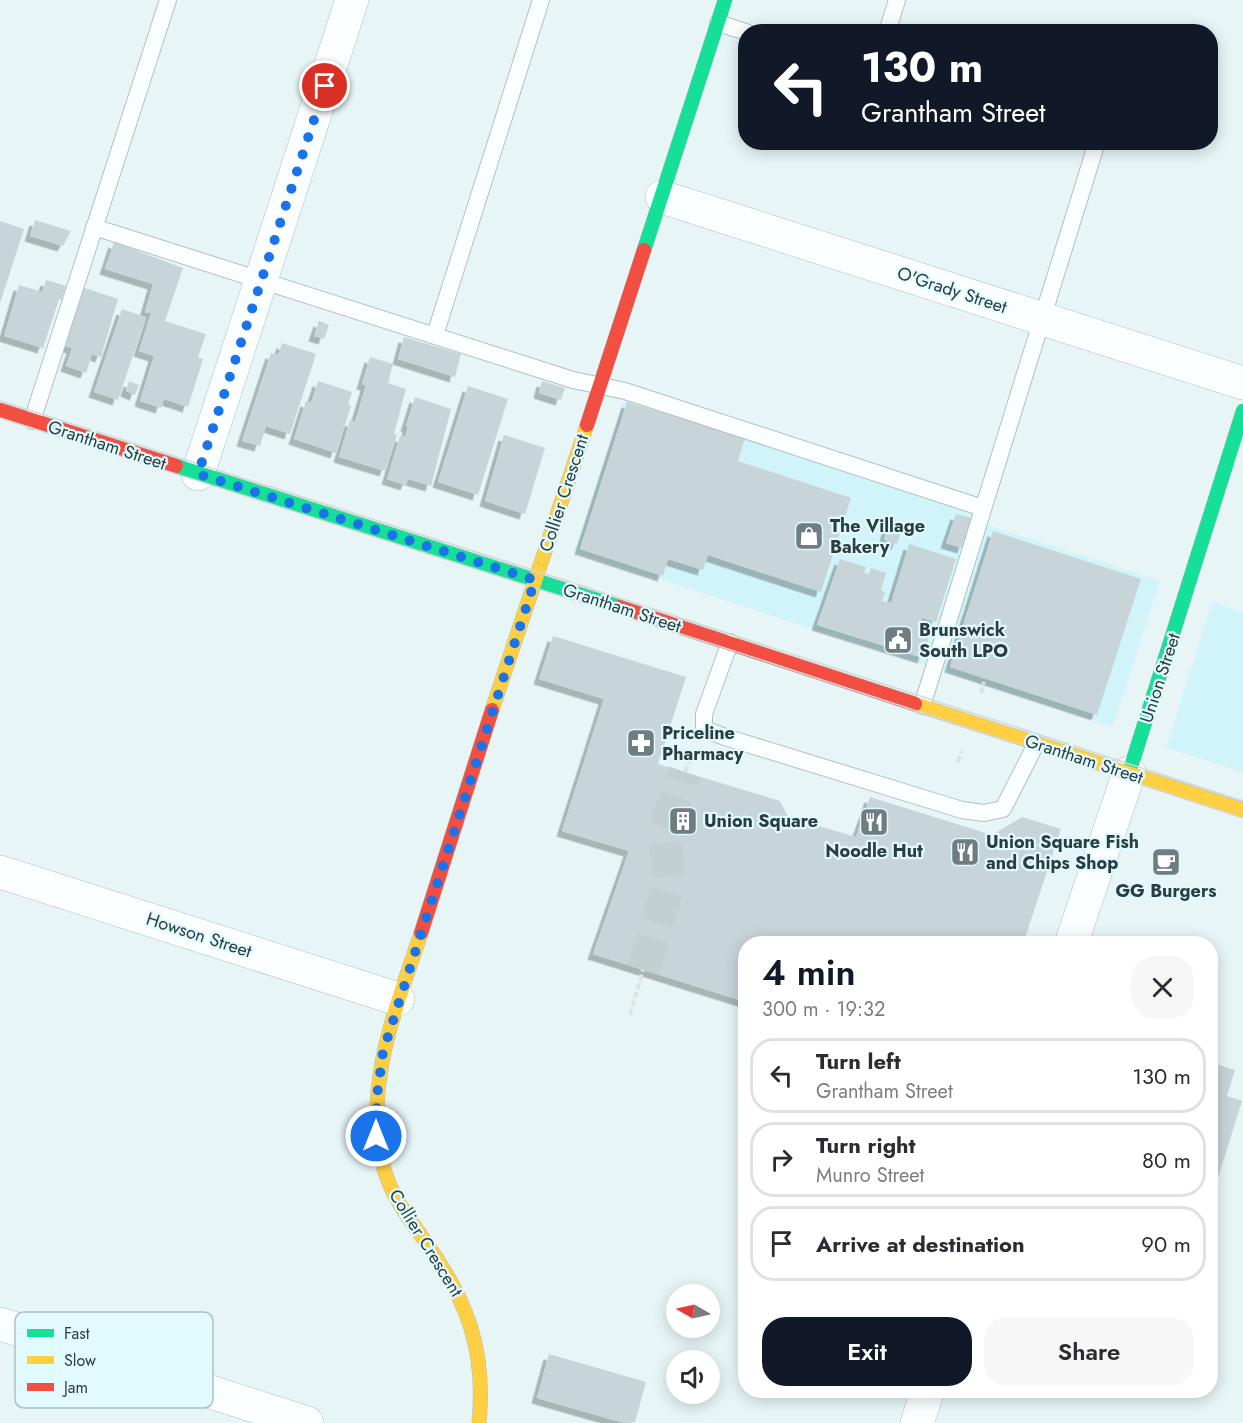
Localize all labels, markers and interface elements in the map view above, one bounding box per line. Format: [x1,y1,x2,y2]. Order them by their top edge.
text: 130 m [861,37,983,98]
icon: left [762,48,840,126]
pin [299,60,350,111]
icon: arrive [308,69,341,102]
text: Grantham Street [861,93,1046,132]
street label: O'Grady Street [894,260,1011,320]
street label: Grantham Street [44,414,170,477]
street label: Collier Crescent [533,430,595,555]
place label: The Village Bakery [830,513,925,560]
shop icon: The Village Bakery [793,520,825,552]
street label: Grantham Street [559,577,685,640]
place label: Brunswick South LPO [919,617,1008,664]
public building icon: Brunswick South LPO [882,624,914,656]
street label: Union Street [1133,629,1187,726]
place label: Priceline Pharmacy [662,720,744,767]
pharmacy icon: Priceline Pharmacy [625,727,657,759]
street label: Grantham Street [1021,728,1147,791]
building icon: Union Square [667,805,699,837]
restaurant icon: Noodle Hut [858,806,890,838]
place label: Union Square [704,808,818,834]
place label: Union Square Fish and Chips Shop [986,829,1139,876]
restaurant icon: Union Square Fish and Chips Shop [949,836,981,868]
place label: Noodle Hut [825,838,923,864]
cafe icon: GG Burgers [1150,846,1182,878]
place label: GG Burgers [1115,878,1217,904]
street label: Howson Street [143,906,256,964]
text: 4 min [762,946,856,998]
button: close [1131,956,1194,1019]
text: 300 m · 19:32 [762,995,885,1024]
text: Turn left [816,1045,901,1077]
icon: left [765,1059,798,1092]
text: 130 m [1132,1060,1191,1092]
text: Grantham Street [816,1077,953,1106]
position arrow [344,1104,408,1168]
text: Turn right [816,1129,916,1161]
icon: right [765,1143,798,1176]
text: 80 m [1142,1144,1191,1176]
text: Munro Street [816,1161,924,1190]
street label: Collier Crescent [383,1184,470,1302]
icon: arrive [765,1227,798,1260]
text: Arrive at destination [816,1228,1025,1260]
text: 90 m [1141,1228,1191,1260]
north arrow [666,1284,720,1338]
map controls [666,1284,720,1404]
legend [15,1312,213,1408]
button: Exit [762,1317,972,1386]
button: Share [984,1317,1194,1386]
text: Fast [64,1322,90,1345]
text: Slow [64,1349,96,1372]
button: sound [666,1350,720,1404]
text: Jam [62,1376,88,1399]

